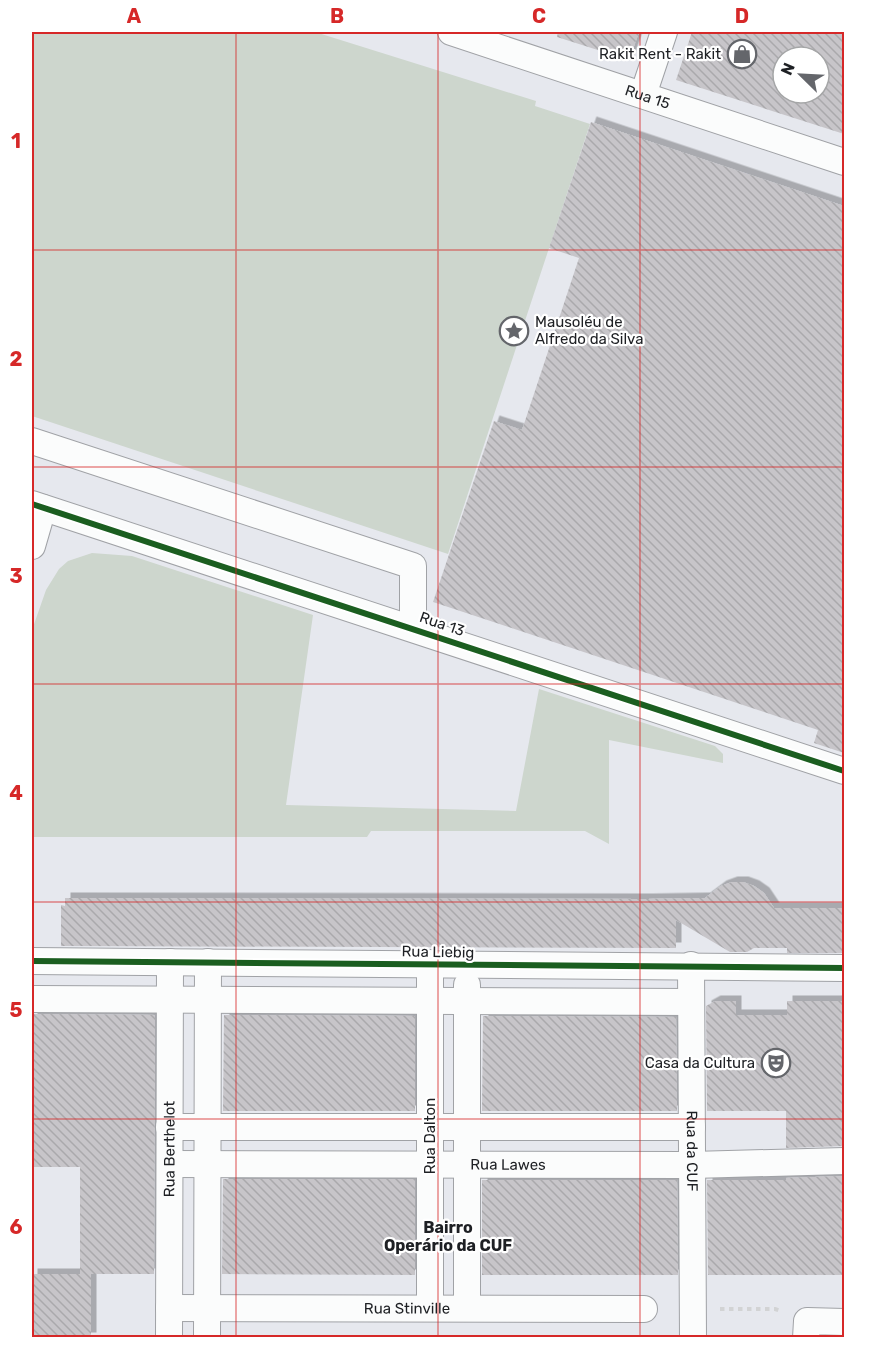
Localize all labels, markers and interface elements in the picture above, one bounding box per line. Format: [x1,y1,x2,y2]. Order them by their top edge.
text: A [127,4,142,28]
text: B [330,4,344,28]
text: C [532,4,546,28]
text: D [735,4,749,28]
shop icon: Rakit Rent - Rakit [726,38,758,70]
place label: Rakit Rent - Rakit [599,45,721,63]
north arrow [771,45,831,105]
text: N [777,60,799,78]
street label: Rua 15 [623,81,672,113]
text: 1 [11,129,21,153]
place label: Mausoléu de Alfredo da Silva [535,313,643,348]
place icon: Mausoléu de Alfredo da Silva [498,315,530,347]
text: 2 [10,347,23,371]
text: 3 [9,564,23,588]
street label: Rua 13 [417,608,467,640]
text: 4 [9,781,23,805]
street label: Rua Liebig [401,942,475,962]
text: 5 [10,998,23,1022]
theatre icon: Casa da Cultura [760,1047,792,1079]
place label: Casa da Cultura [645,1054,755,1072]
street label: Rua Dalton [421,1098,439,1174]
street label: Rua Berthelot [160,1101,179,1197]
street label: Rua da CUF [683,1110,701,1192]
street label: Rua Lawes [470,1156,546,1174]
text: 6 [9,1215,23,1239]
district label: Bairro Operário da CUF [384,1218,512,1255]
street label: Rua Stinville [364,1299,450,1318]

